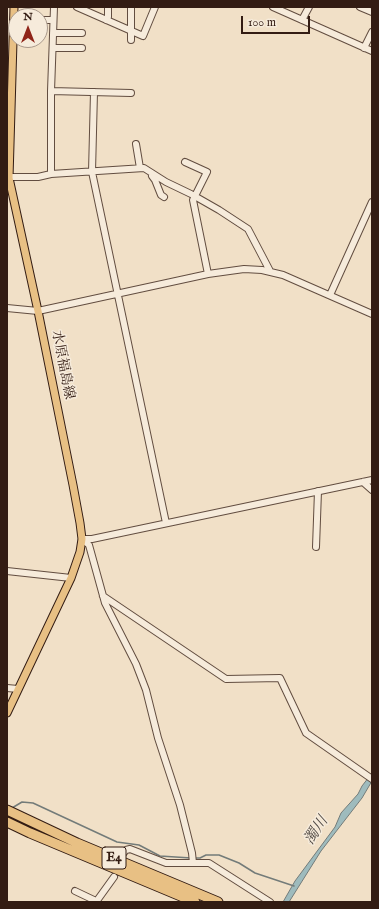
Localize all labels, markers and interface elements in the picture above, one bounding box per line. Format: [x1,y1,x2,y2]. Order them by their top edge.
north arrow [8,8,48,48]
scale bar [243,8,312,34]
text: N [23,10,33,24]
text: 100 m [248,15,276,30]
street label: 水原福島線 [47,329,77,401]
water label: 濁川 [301,814,333,848]
road number: E4 [102,847,126,869]

